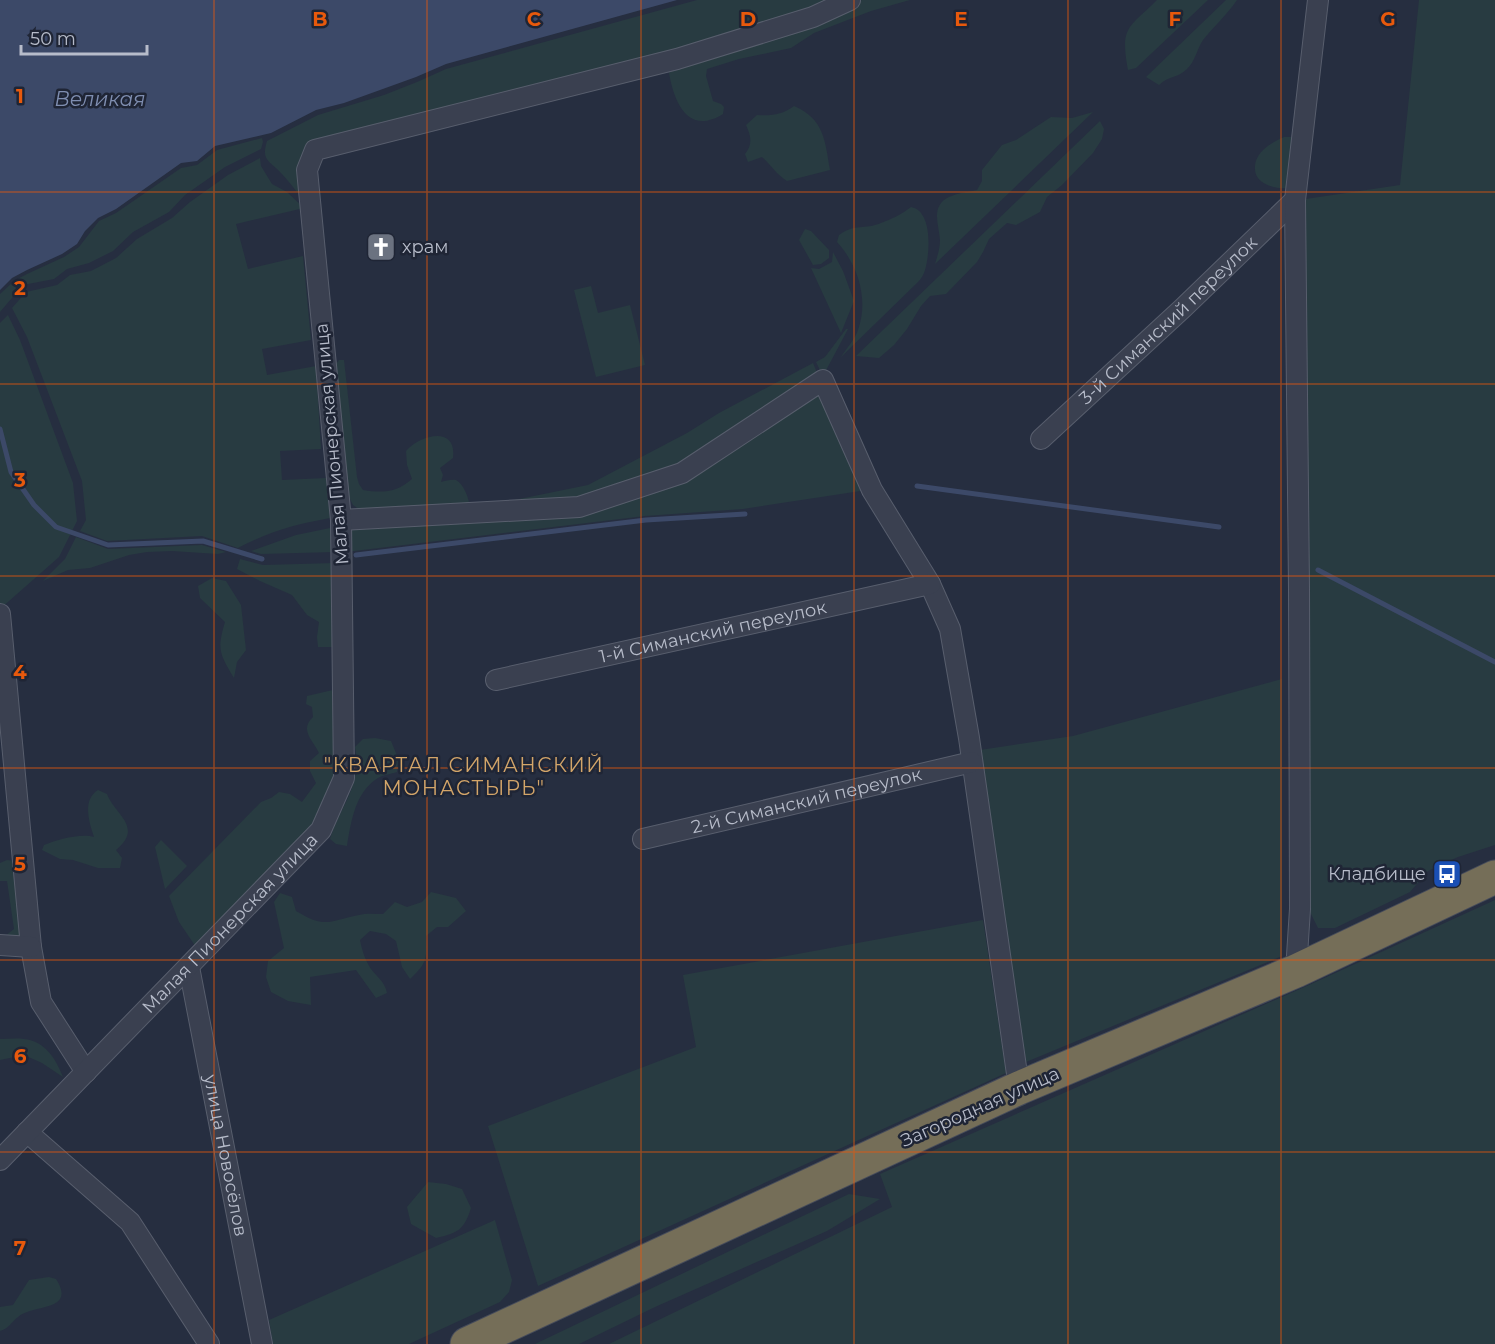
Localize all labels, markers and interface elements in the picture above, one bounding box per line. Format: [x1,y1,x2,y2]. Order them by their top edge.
text: B [312,7,328,31]
text: C [527,7,542,31]
text: D [740,7,756,31]
text: E [954,7,968,31]
text: F [1169,7,1182,31]
text: G [1380,7,1396,31]
scale bar [21,18,147,56]
text: 50 m [30,28,76,50]
text: 1 [16,84,24,108]
water label: Великая [55,87,145,111]
church icon: храм [365,231,397,263]
street label: 3-й Симанский переулок [1075,231,1262,409]
place label: храм [402,236,448,258]
text: 2 [14,276,26,300]
street label: Малая Пионерская улица [310,322,354,566]
text: 3 [13,468,26,492]
street label: 1-й Симанский переулок [597,596,829,668]
text: 4 [13,660,27,684]
district label: "КВАРТАЛ СИМАНСКИЙ МОНАСТЫРЬ" [324,753,604,800]
street label: 2-й Симанский переулок [689,763,924,838]
street label: Малая Пионерская улица [138,829,323,1018]
text: 5 [14,852,26,876]
bus stop icon: Кладбище [1431,858,1463,890]
place label: Кладбище [1328,863,1426,885]
text: 6 [14,1044,27,1068]
street label: Загородная улица [897,1062,1063,1152]
street label: улица Новосёлов [199,1072,252,1238]
text: 7 [14,1236,26,1260]

